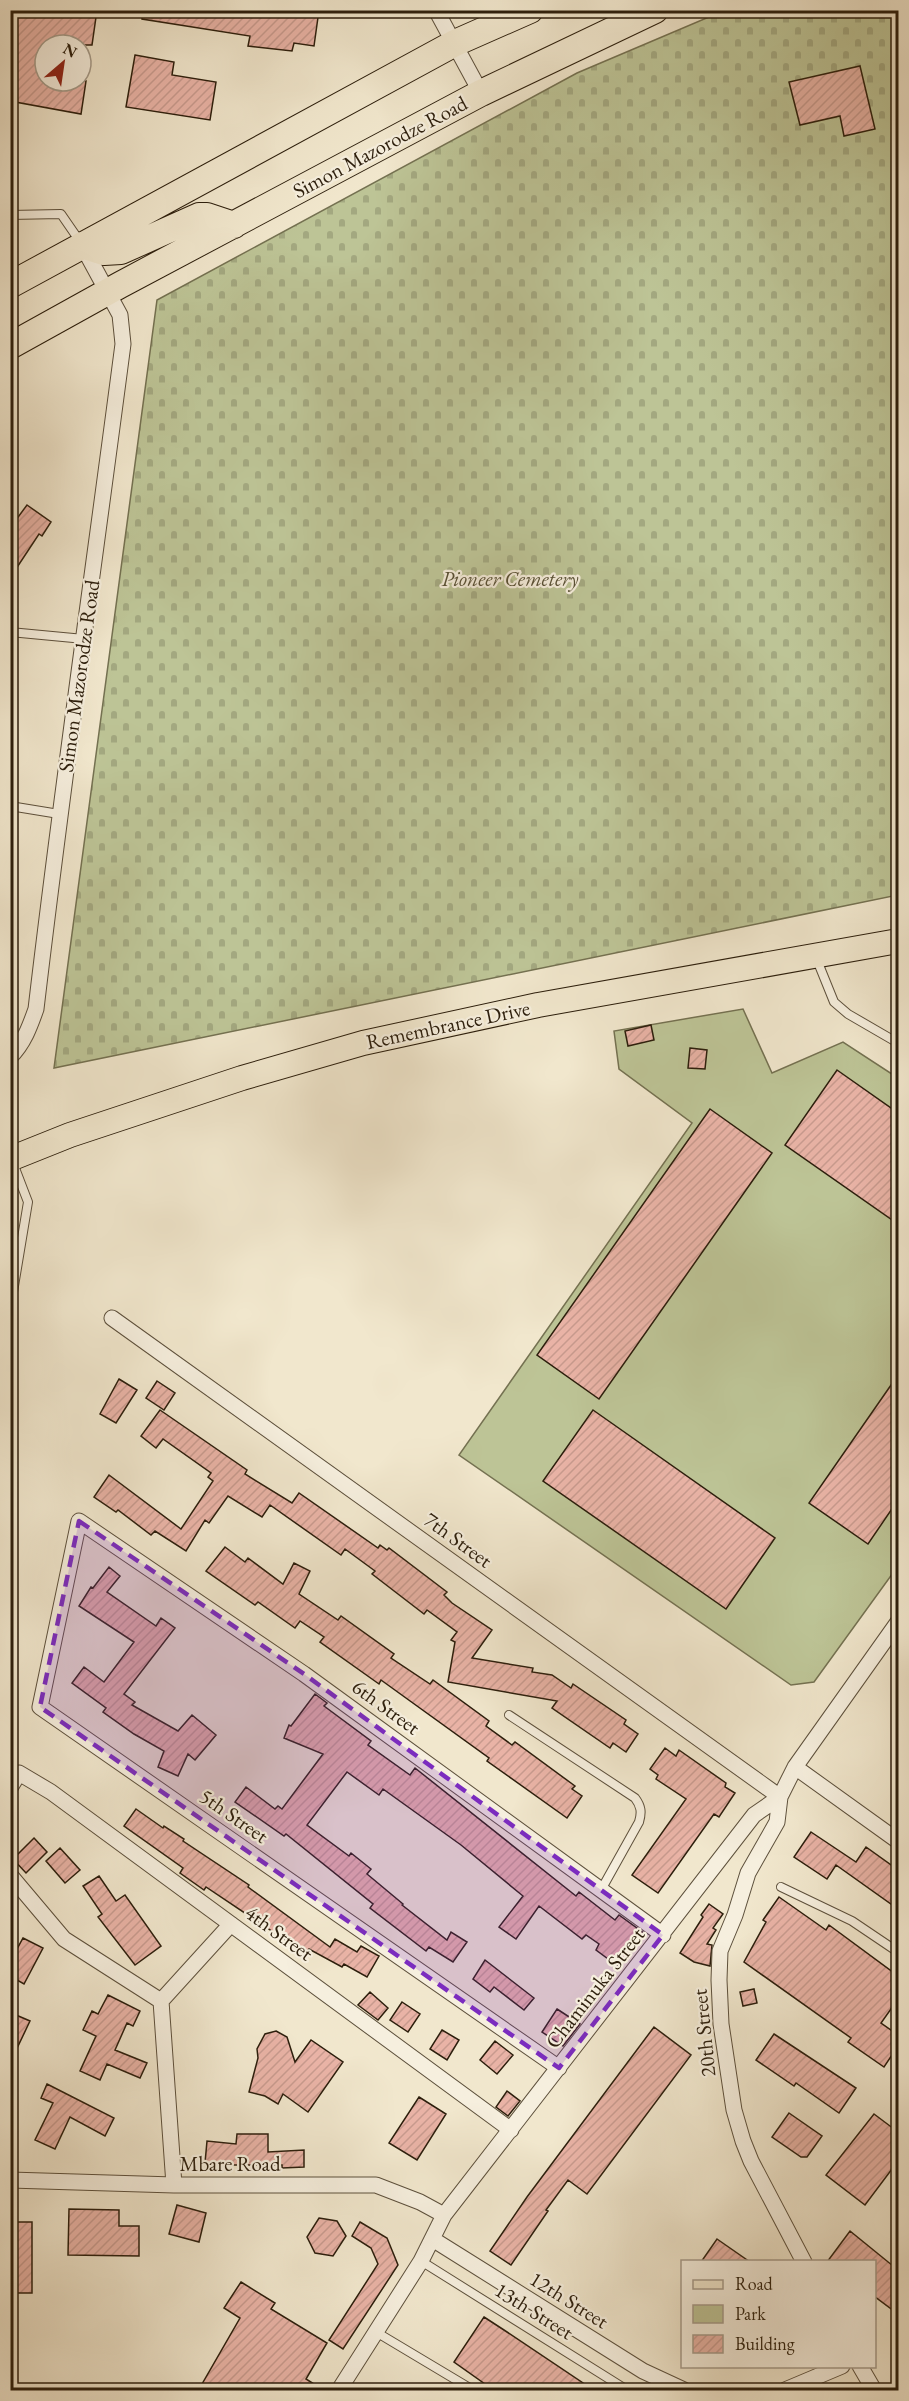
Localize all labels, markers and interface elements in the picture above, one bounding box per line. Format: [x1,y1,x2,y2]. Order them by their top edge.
north arrow [33,33,93,93]
text: N [59,38,81,63]
street label: Simon Mazorodze Road [288,89,472,204]
park label: Pioneer Cemetery [441,565,579,592]
street label: Simon Mazorodze Road [52,578,105,774]
street label: Remembrance Drive [364,994,532,1055]
street label: 7th Street [419,1506,498,1574]
street label: 6th Street [347,1673,426,1741]
street label: 5th Street [195,1782,274,1849]
street label: 4th Street [240,1899,319,1967]
street label: Chaminuka Street [539,1921,651,2054]
street label: 20th Street [685,1988,722,2078]
street label: Mbare Road [179,2150,281,2177]
legend [681,2260,876,2368]
street label: 12th Street [525,2265,614,2335]
text: Road [735,2272,774,2295]
street label: 13th Street [490,2276,579,2346]
text: Park [735,2302,766,2325]
text: Building [735,2332,795,2355]

